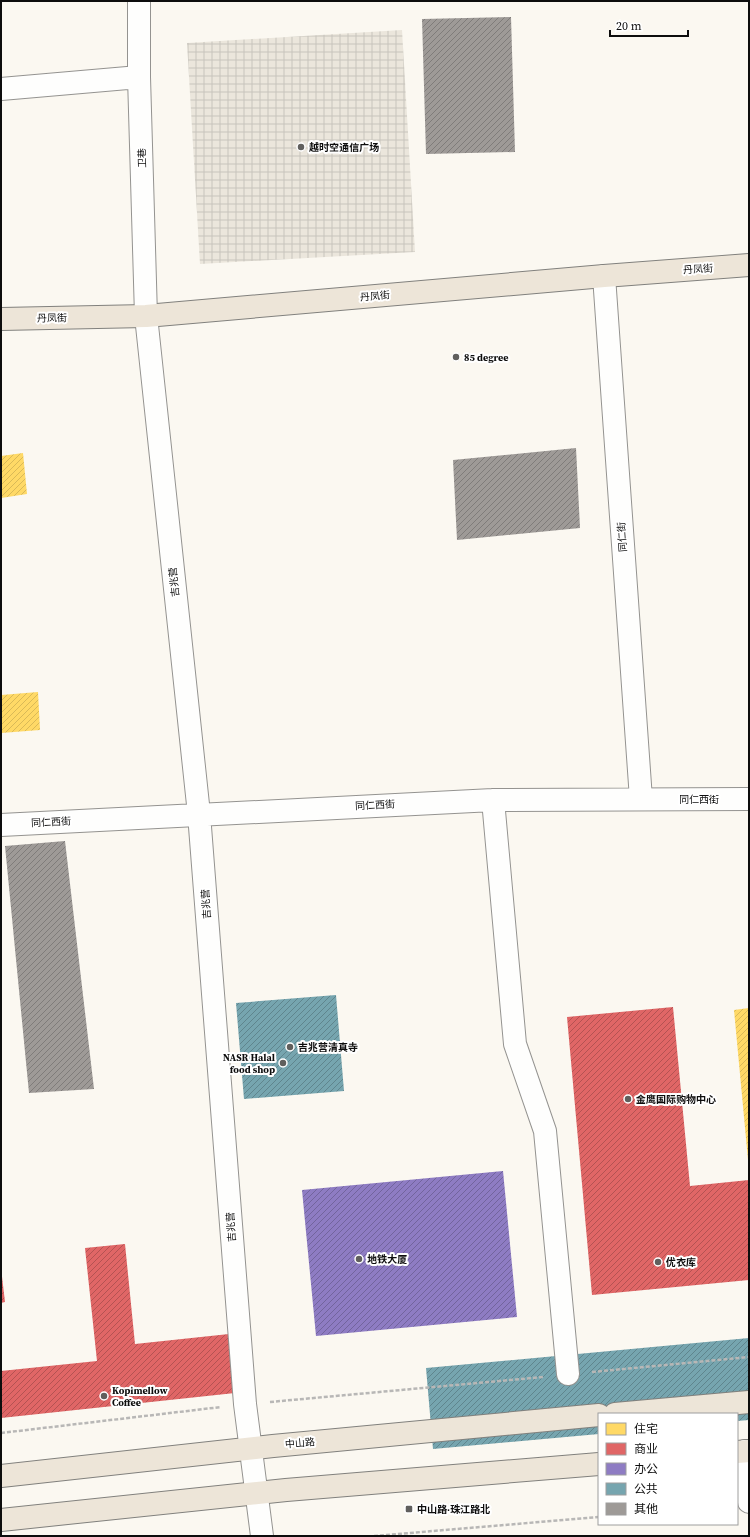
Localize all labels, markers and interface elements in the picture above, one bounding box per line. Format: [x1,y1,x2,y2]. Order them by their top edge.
scale bar [610,12,688,38]
text: 20 m [616,18,642,34]
place label: 越时空通信广场 [309,141,379,154]
marker: 越时空通信广场 [296,142,306,152]
street label: 卫巷 [135,148,149,168]
street label: 丹凤街 [683,261,713,277]
street label: 丹凤街 [359,288,391,304]
street label: 丹凤街 [37,311,67,325]
place label: 85 degree [464,351,508,364]
marker: 85 degree [451,352,461,362]
street label: 同仁街 [614,522,630,552]
street label: 吉兆营 [166,566,182,598]
street label: 同仁西街 [679,793,719,806]
street label: 同仁西街 [355,797,395,813]
street label: 同仁西街 [31,814,71,830]
street label: 吉兆营 [198,889,214,919]
place label: 吉兆营清真寺 [298,1041,358,1054]
marker: 吉兆营清真寺 [285,1042,295,1052]
place label: NASR Halal food shop [223,1051,275,1076]
marker: NASR Halal food shop [278,1058,288,1068]
place label: 金鹰国际购物中心 [635,1093,716,1106]
marker: 金鹰国际购物中心 [623,1094,633,1104]
street label: 吉兆营 [223,1212,239,1242]
place label: 地铁大厦 [367,1253,407,1266]
marker: 地铁大厦 [354,1254,364,1264]
place label: 优衣库 [666,1256,696,1269]
marker: 优衣库 [653,1257,663,1267]
place label: Kopimellow Coffee [112,1384,168,1409]
marker: Kopimellow Coffee [99,1391,109,1401]
legend [598,1413,738,1525]
text: 住宅 [634,1421,658,1437]
street label: 中山路 [284,1435,316,1451]
text: 商业 [634,1441,658,1457]
text: 办公 [634,1461,658,1477]
text: 公共 [634,1481,658,1497]
text: 其他 [634,1501,658,1517]
place label: 中山路·珠江路北 [417,1503,490,1516]
marker: 中山路·珠江路北 [404,1504,414,1514]

